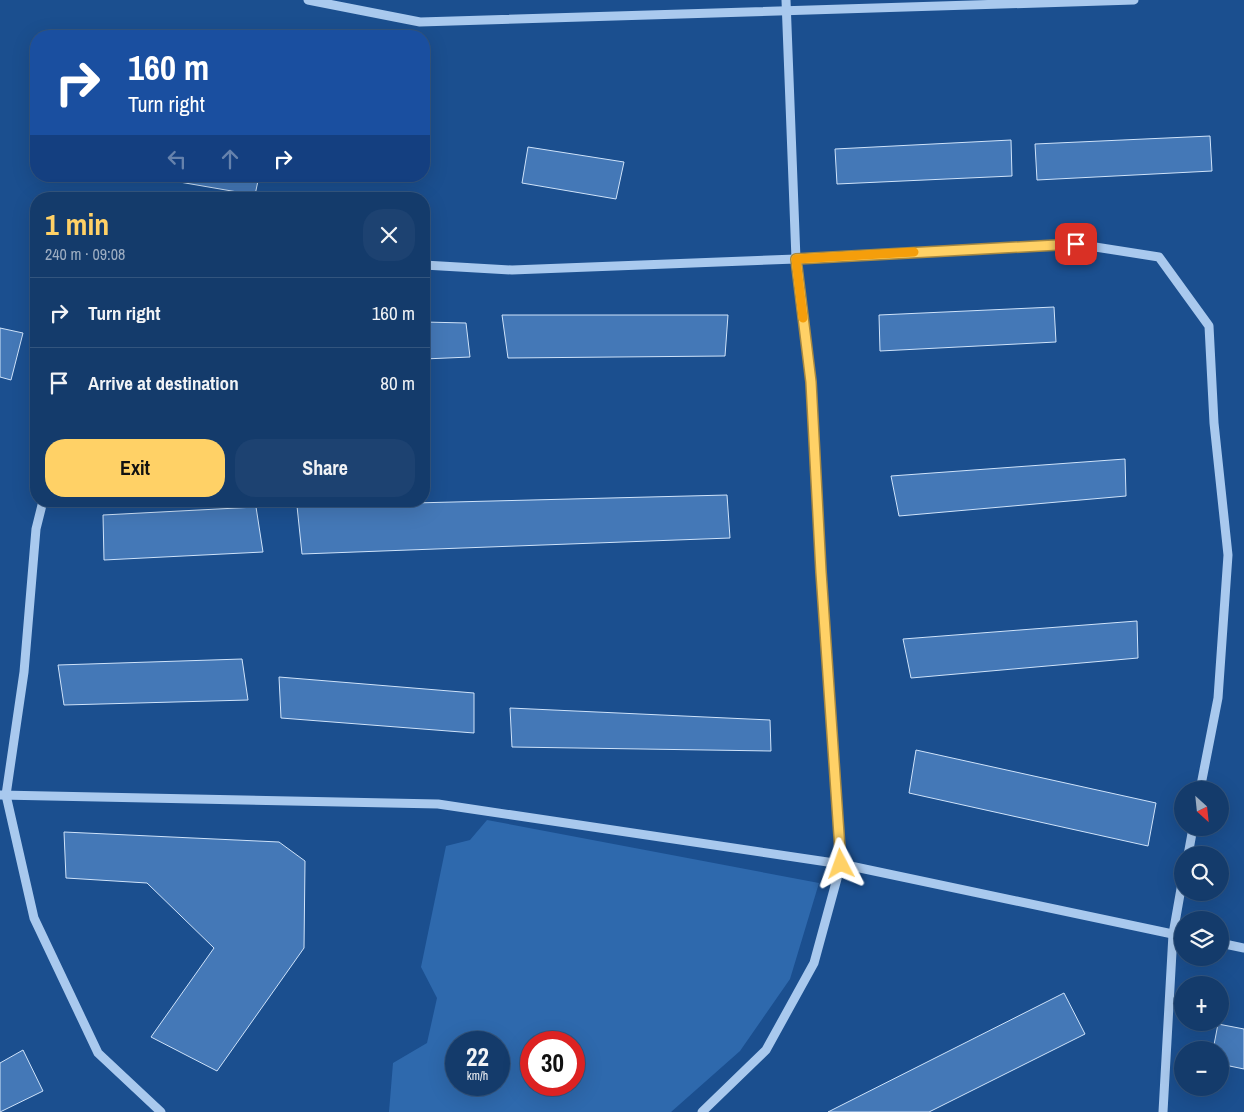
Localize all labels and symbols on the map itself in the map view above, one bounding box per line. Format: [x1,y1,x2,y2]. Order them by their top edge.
pin [1055,223,1097,265]
north arrow [1174,781,1229,836]
position arrow [814,837,866,889]
speed limit sign: 30 [520,1031,585,1096]

